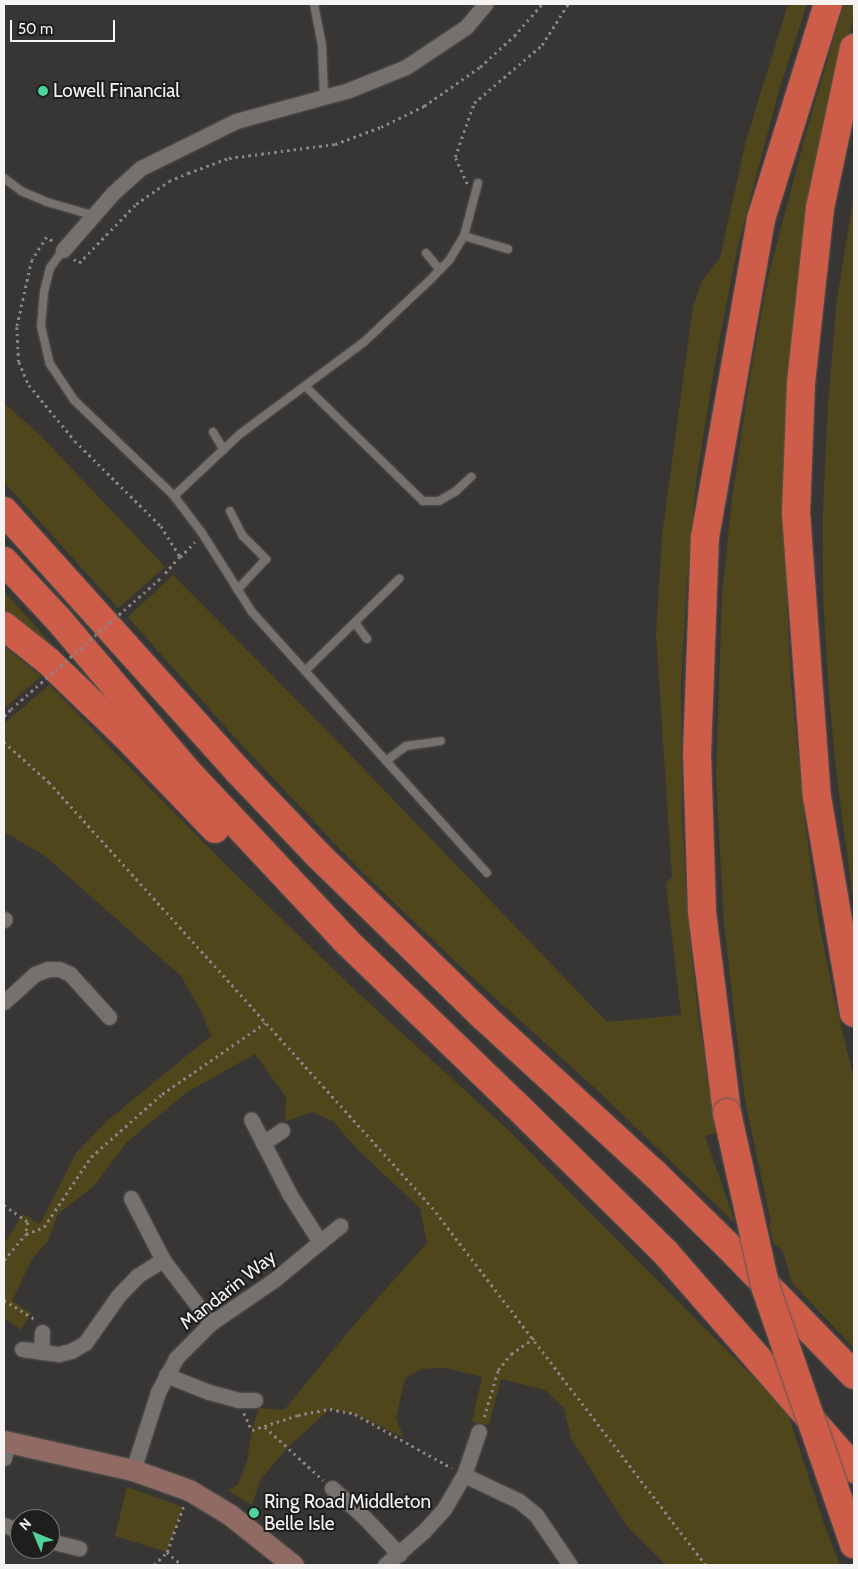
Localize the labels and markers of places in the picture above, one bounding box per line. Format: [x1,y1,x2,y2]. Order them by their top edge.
place label: Lowell Financial [53,80,180,102]
marker: Lowell Financial [37,85,49,97]
place label: Ring Road Middleton Belle Isle [264,1491,431,1535]
marker: Ring Road Middleton Belle Isle [248,1507,260,1519]

